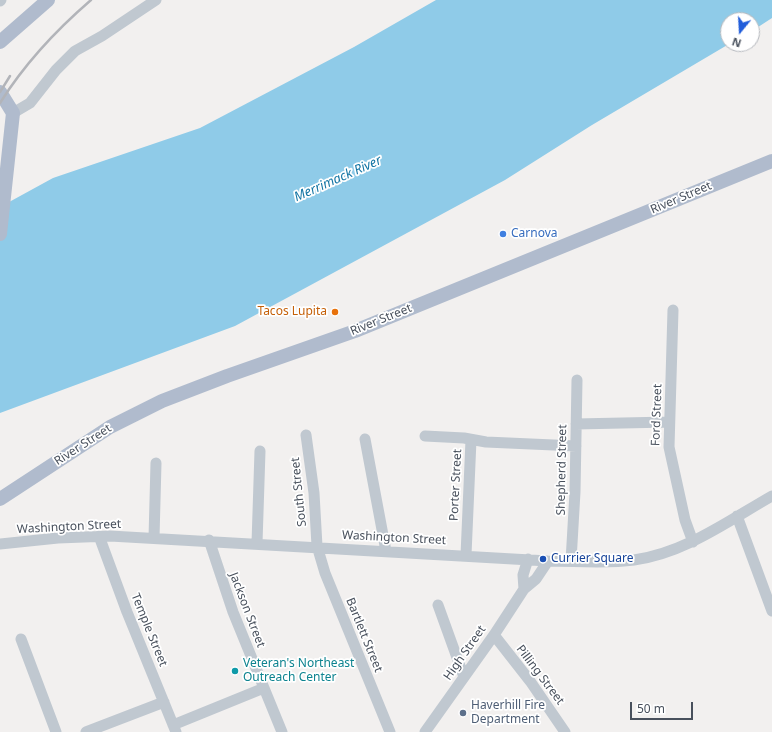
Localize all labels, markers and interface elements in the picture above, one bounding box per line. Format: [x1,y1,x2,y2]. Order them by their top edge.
north arrow [720,12,760,52]
text: N [730,34,743,51]
water label: Merrimack River [292,153,384,205]
street label: River Street [648,179,714,217]
place label: Carnova [511,227,558,241]
marker: Carnova [498,229,508,239]
street label: River Street [348,301,414,339]
place label: Tacos Lupita [257,305,327,319]
marker: Tacos Lupita [330,307,340,317]
street label: Ford Street [649,384,665,446]
street label: River Street [52,421,114,469]
street label: Shepherd Street [554,424,570,516]
street label: Porter Street [447,449,465,521]
street label: South Street [288,457,310,527]
street label: Washington Street [17,517,121,537]
street label: Washington Street [342,528,446,548]
place label: Currier Square [551,552,633,566]
marker: Currier Square [538,554,548,564]
street label: Jackson Street [226,570,268,650]
street label: Temple Street [128,591,170,669]
street label: Bartlett Street [343,596,385,674]
street label: High Street [441,623,489,683]
street label: Pilling Street [513,642,567,708]
place label: Veteran's Northeast Outreach Center [243,657,354,685]
marker: Veteran's Northeast Outreach Center [230,666,240,676]
scale bar [632,694,695,720]
place label: Haverhill Fire Department [471,699,545,727]
text: 50 m [637,700,665,717]
marker: Haverhill Fire Department [458,708,468,718]

